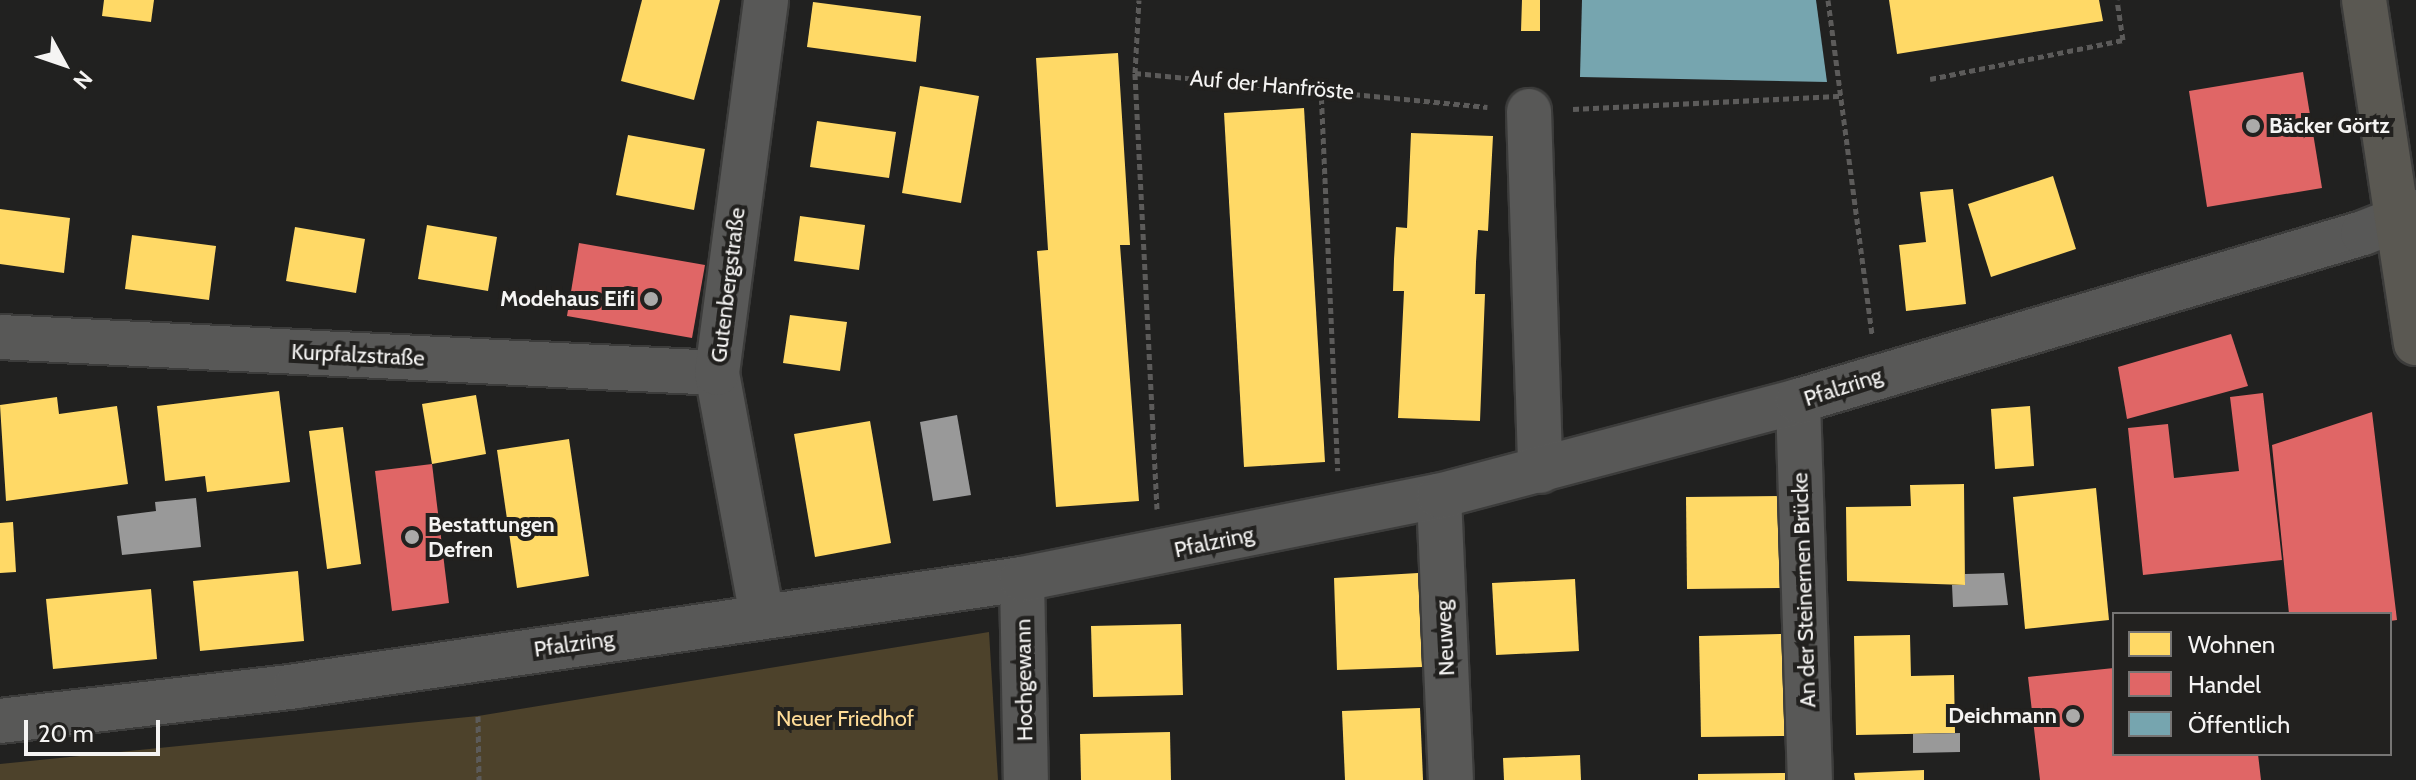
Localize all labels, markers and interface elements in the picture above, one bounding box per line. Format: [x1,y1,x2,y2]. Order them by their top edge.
north arrow [24,24,104,104]
text: N [67,65,98,94]
street label: Auf der Hanfröste [1189,65,1355,105]
place label: Bäcker Görtz [2269,113,2390,139]
marker: Bäcker Görtz [2244,117,2262,135]
street label: Gutenbergstraße [705,206,751,364]
place label: Modehaus Eifi [500,286,635,312]
marker: Modehaus Eifi [642,290,660,308]
street label: Kurpfalzstraße [291,338,425,372]
street label: Pfalzring [1801,362,1885,412]
street label: An der Steinernen Brücke [1787,472,1821,708]
place label: Bestattungen Defren [428,511,555,562]
street label: Pfalzring [1172,521,1256,563]
marker: Bestattungen Defren [403,528,421,546]
street label: Neuweg [1430,599,1460,677]
legend [2112,612,2392,756]
street label: Hochgewann [1010,619,1038,741]
street label: Pfalzring [532,625,616,663]
text: Wohnen [2188,630,2275,659]
text: Handel [2188,670,2261,699]
place label: Deichmann [1948,703,2057,729]
scale bar [28,704,164,754]
park label: Neuer Friedhof [776,706,914,732]
marker: Deichmann [2064,707,2082,725]
text: Öffentlich [2188,710,2290,739]
text: 20 m [38,719,94,748]

